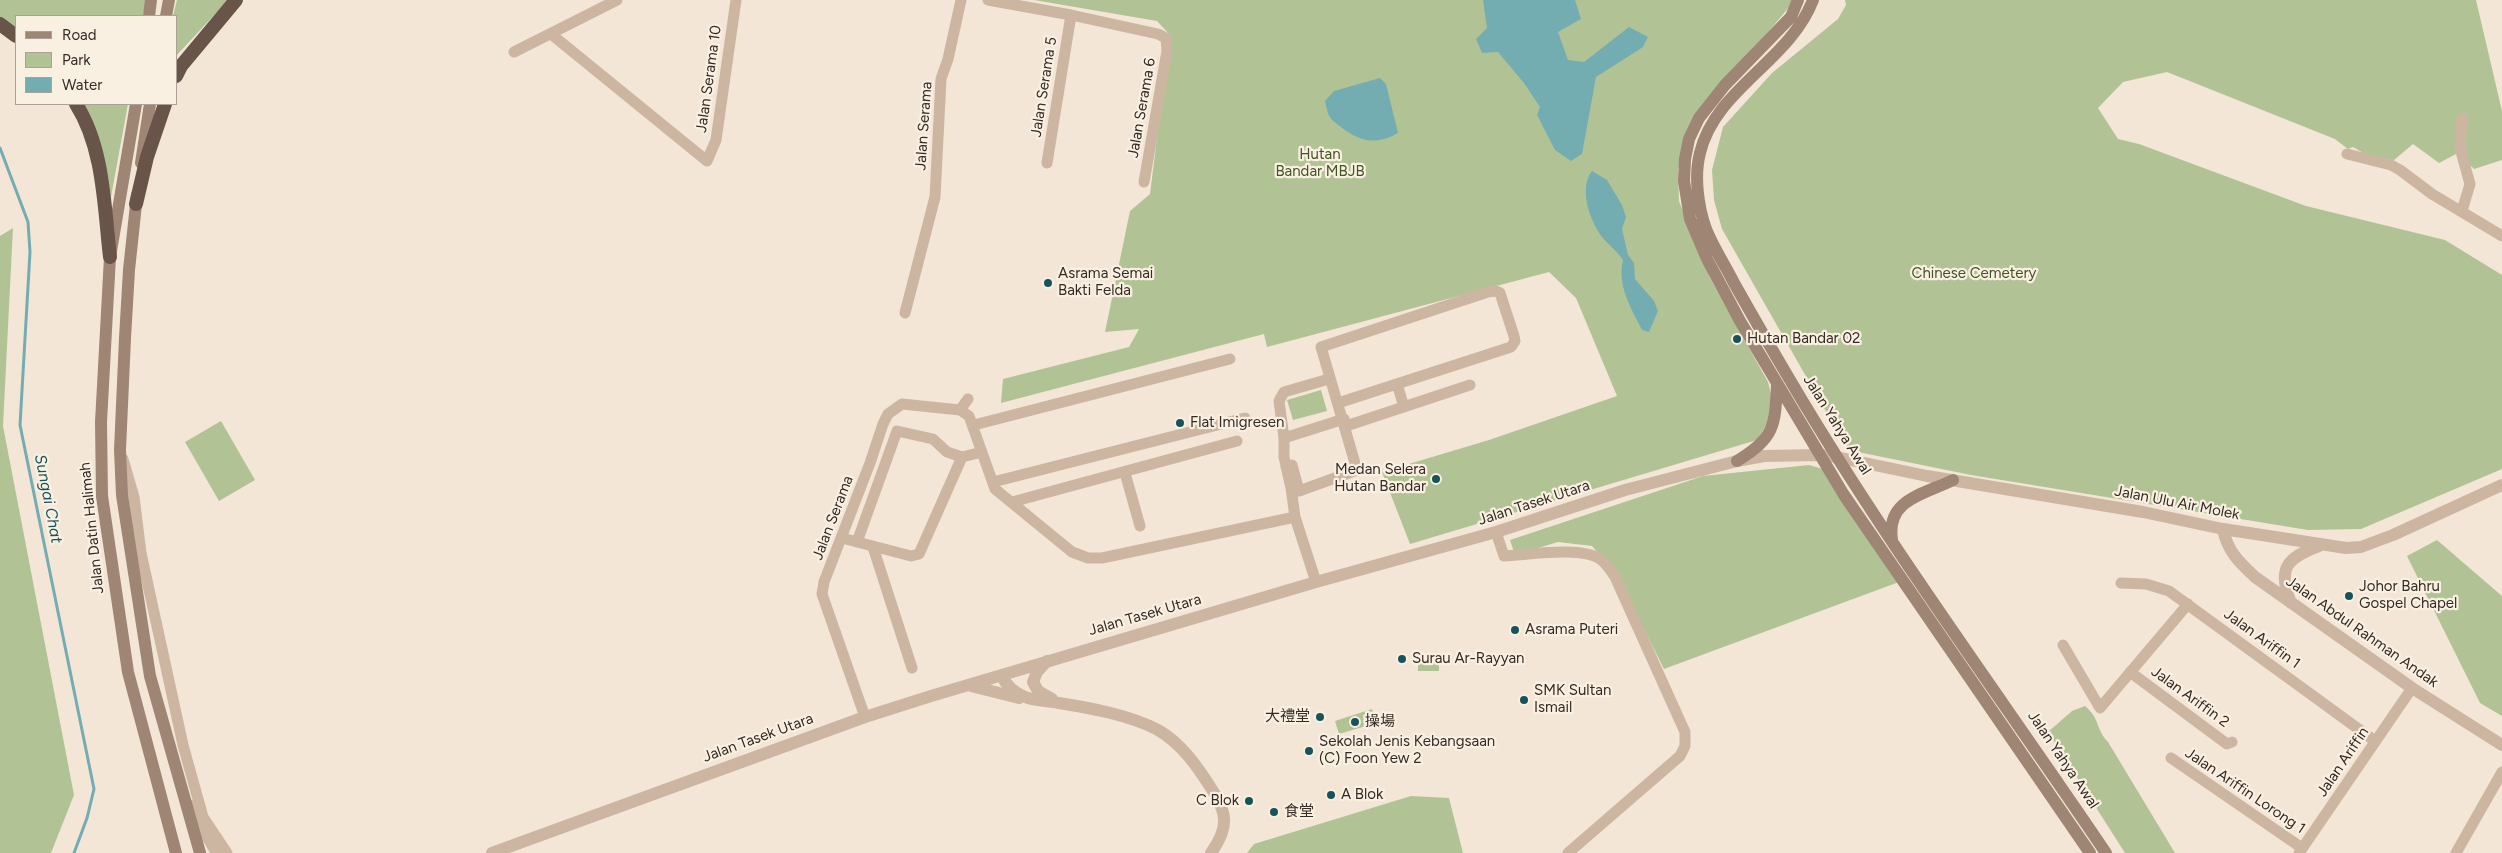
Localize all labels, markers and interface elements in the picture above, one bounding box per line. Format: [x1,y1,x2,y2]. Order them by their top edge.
legend [15,15,178,105]
street label: Jalan Serama 10 [693,24,725,134]
text: Road [62,26,97,44]
street label: Jalan Serama 5 [1027,36,1061,138]
text: Park [62,51,91,69]
street label: Jalan Serama 6 [1124,57,1160,159]
text: Water [62,76,102,94]
street label: Jalan Serama [912,81,936,171]
park label: Hutan Bandar MBJB [1275,146,1365,181]
place label: Asrama Semai Bakti Felda [1058,265,1153,300]
park label: Chinese Cemetery [1912,265,2036,283]
marker: Asrama Semai Bakti Felda [1042,277,1054,289]
place label: Hutan Bandar 02 [1747,330,1860,348]
marker: Hutan Bandar 02 [1731,333,1743,345]
street label: Jalan Yahya Awal [1799,372,1875,478]
place label: Flat Imigresen [1190,414,1284,432]
marker: Flat Imigresen [1174,417,1186,429]
water label: Sungai Chat [30,453,66,545]
street label: Jalan Datin Halimah [76,461,108,595]
place label: Medan Selera Hutan Bandar [1334,461,1426,496]
street label: Jalan Serama [809,473,857,563]
marker: Medan Selera Hutan Bandar [1430,473,1442,485]
street label: Jalan Tasek Utara [1476,476,1592,530]
street label: Jalan Ulu Air Molek [2113,482,2241,524]
street label: Jalan Abdul Rahman Andak [2282,573,2442,691]
place label: Johor Bahru Gospel Chapel [2359,578,2457,613]
street label: Jalan Tasek Utara [1087,590,1203,640]
marker: Johor Bahru Gospel Chapel [2343,590,2355,602]
street label: Jalan Ariffin 1 [2220,605,2304,673]
place label: Asrama Puteri [1525,621,1618,639]
marker: Asrama Puteri [1509,624,1521,636]
place label: Surau Ar-Rayyan [1412,650,1524,668]
marker: Surau Ar-Rayyan [1396,653,1408,665]
street label: Jalan Ariffin 2 [2147,663,2233,731]
place label: SMK Sultan Ismail [1534,682,1611,717]
marker: SMK Sultan Ismail [1518,694,1530,706]
place label: 大禮堂 [1265,708,1310,726]
street label: Jalan Yahya Awal [2024,708,2102,812]
street label: Jalan Tasek Utara [700,710,816,766]
marker: 大禮堂 [1314,711,1326,723]
place label: 操場 [1365,713,1395,731]
marker: 操場 [1349,716,1361,728]
street label: Jalan Ariffin [2313,724,2373,800]
place label: Sekolah Jenis Kebangsaan (C) Foon Yew 2 [1319,733,1495,768]
street label: Jalan Ariffin Lorong 1 [2181,744,2309,838]
marker: Sekolah Jenis Kebangsaan (C) Foon Yew 2 [1303,745,1315,757]
place label: A Blok [1341,786,1383,804]
marker: A Blok [1325,789,1337,801]
place label: C Blok [1196,792,1239,810]
marker: C Blok [1243,795,1255,807]
place label: 食堂 [1284,803,1314,821]
marker: 食堂 [1268,806,1280,818]

